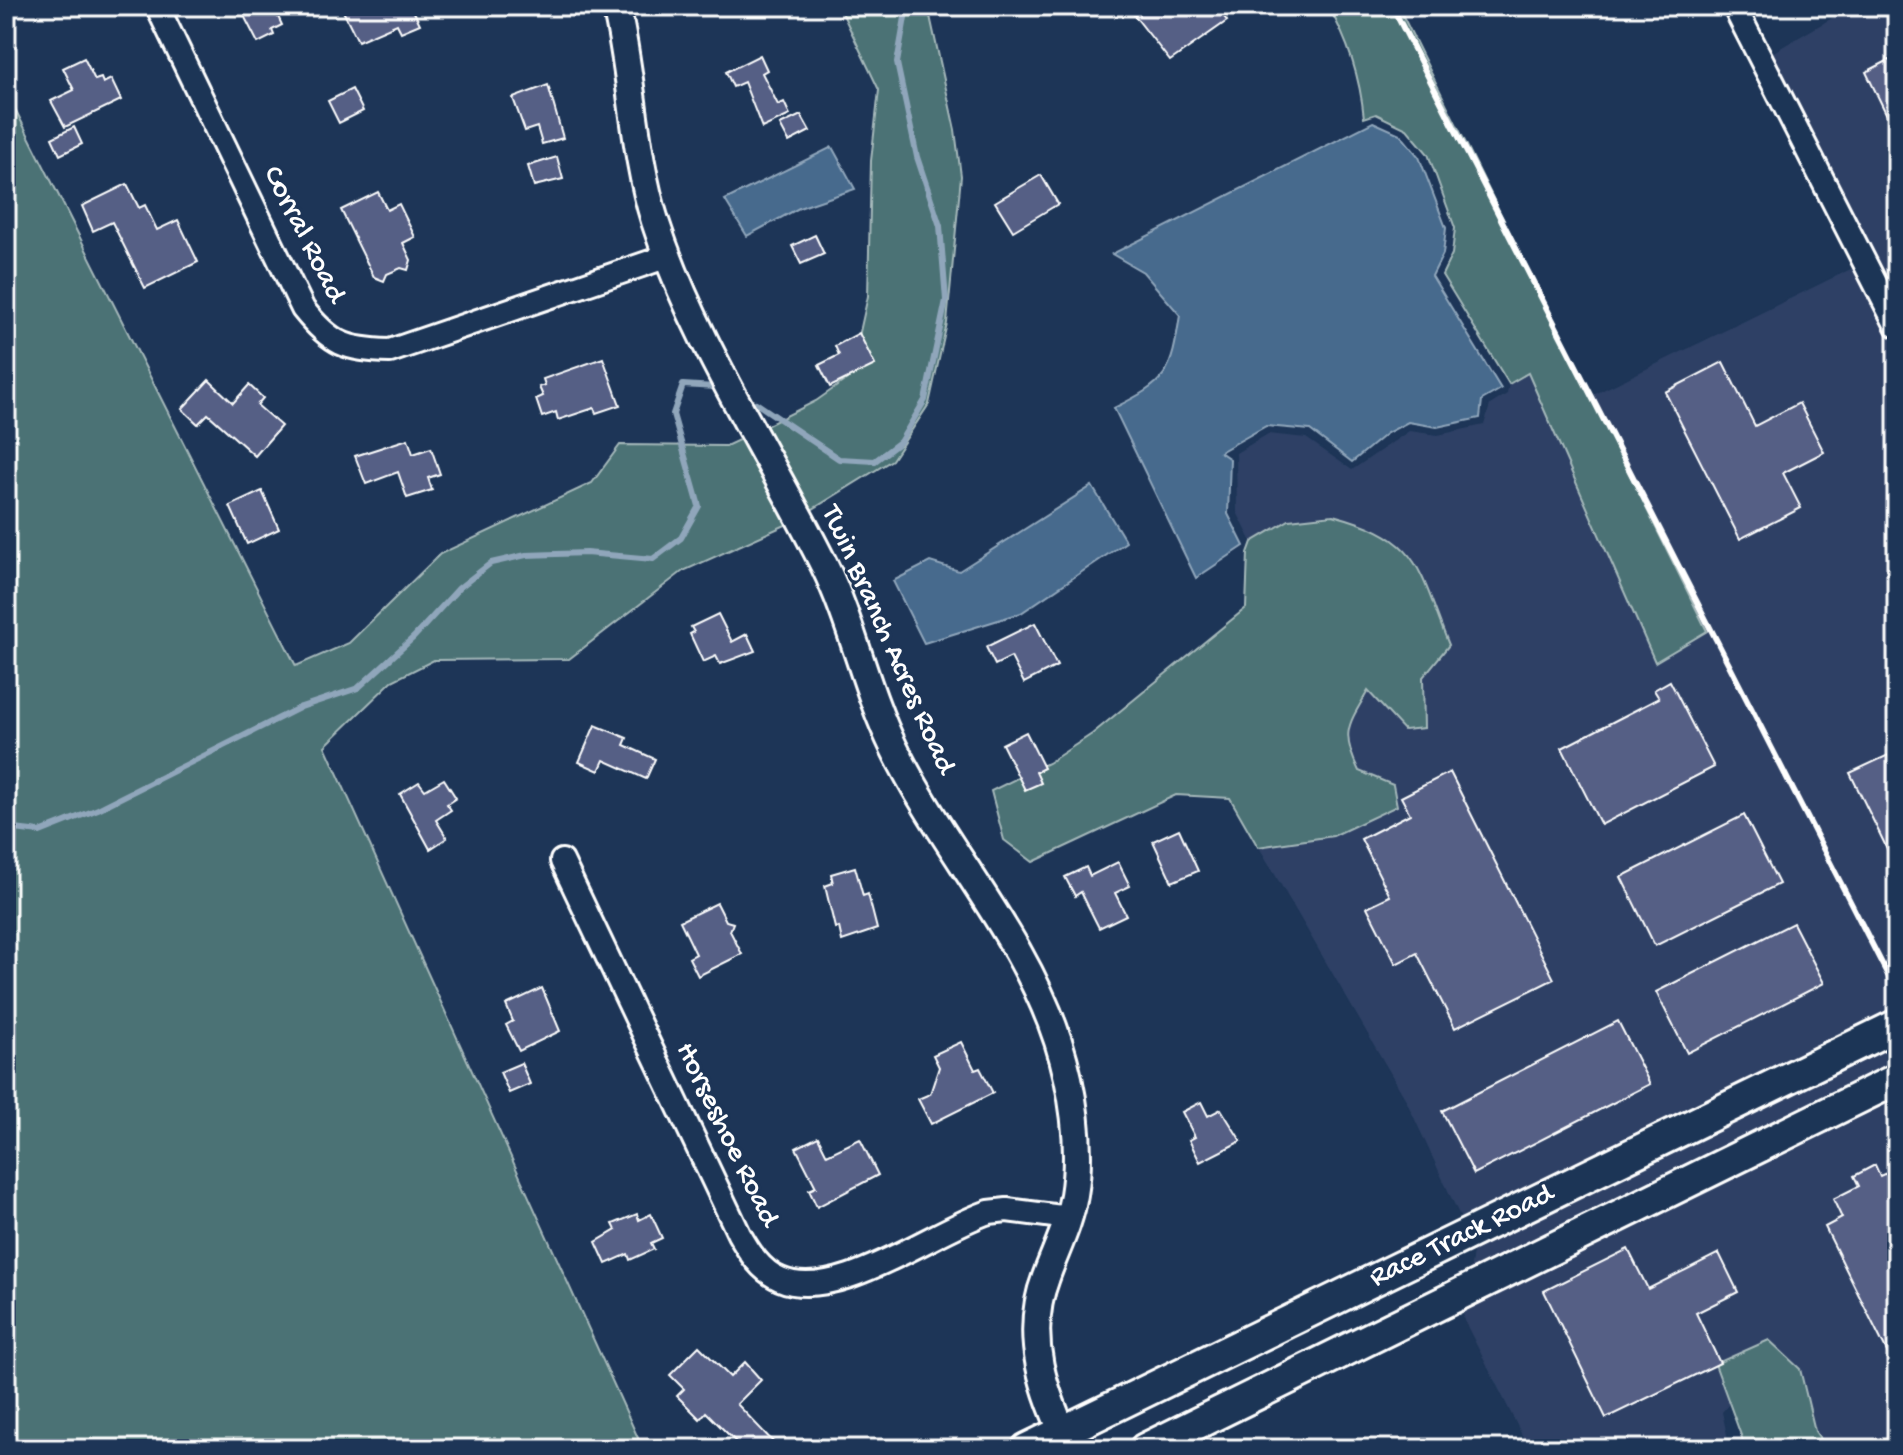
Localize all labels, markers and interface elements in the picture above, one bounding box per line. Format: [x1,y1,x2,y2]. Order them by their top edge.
street label: Corral Road [254,161,354,311]
street label: Twin Branch Acres Road [811,498,963,782]
street label: Horseshoe Road [666,1037,787,1235]
street label: Race Track Road [1364,1176,1562,1297]

